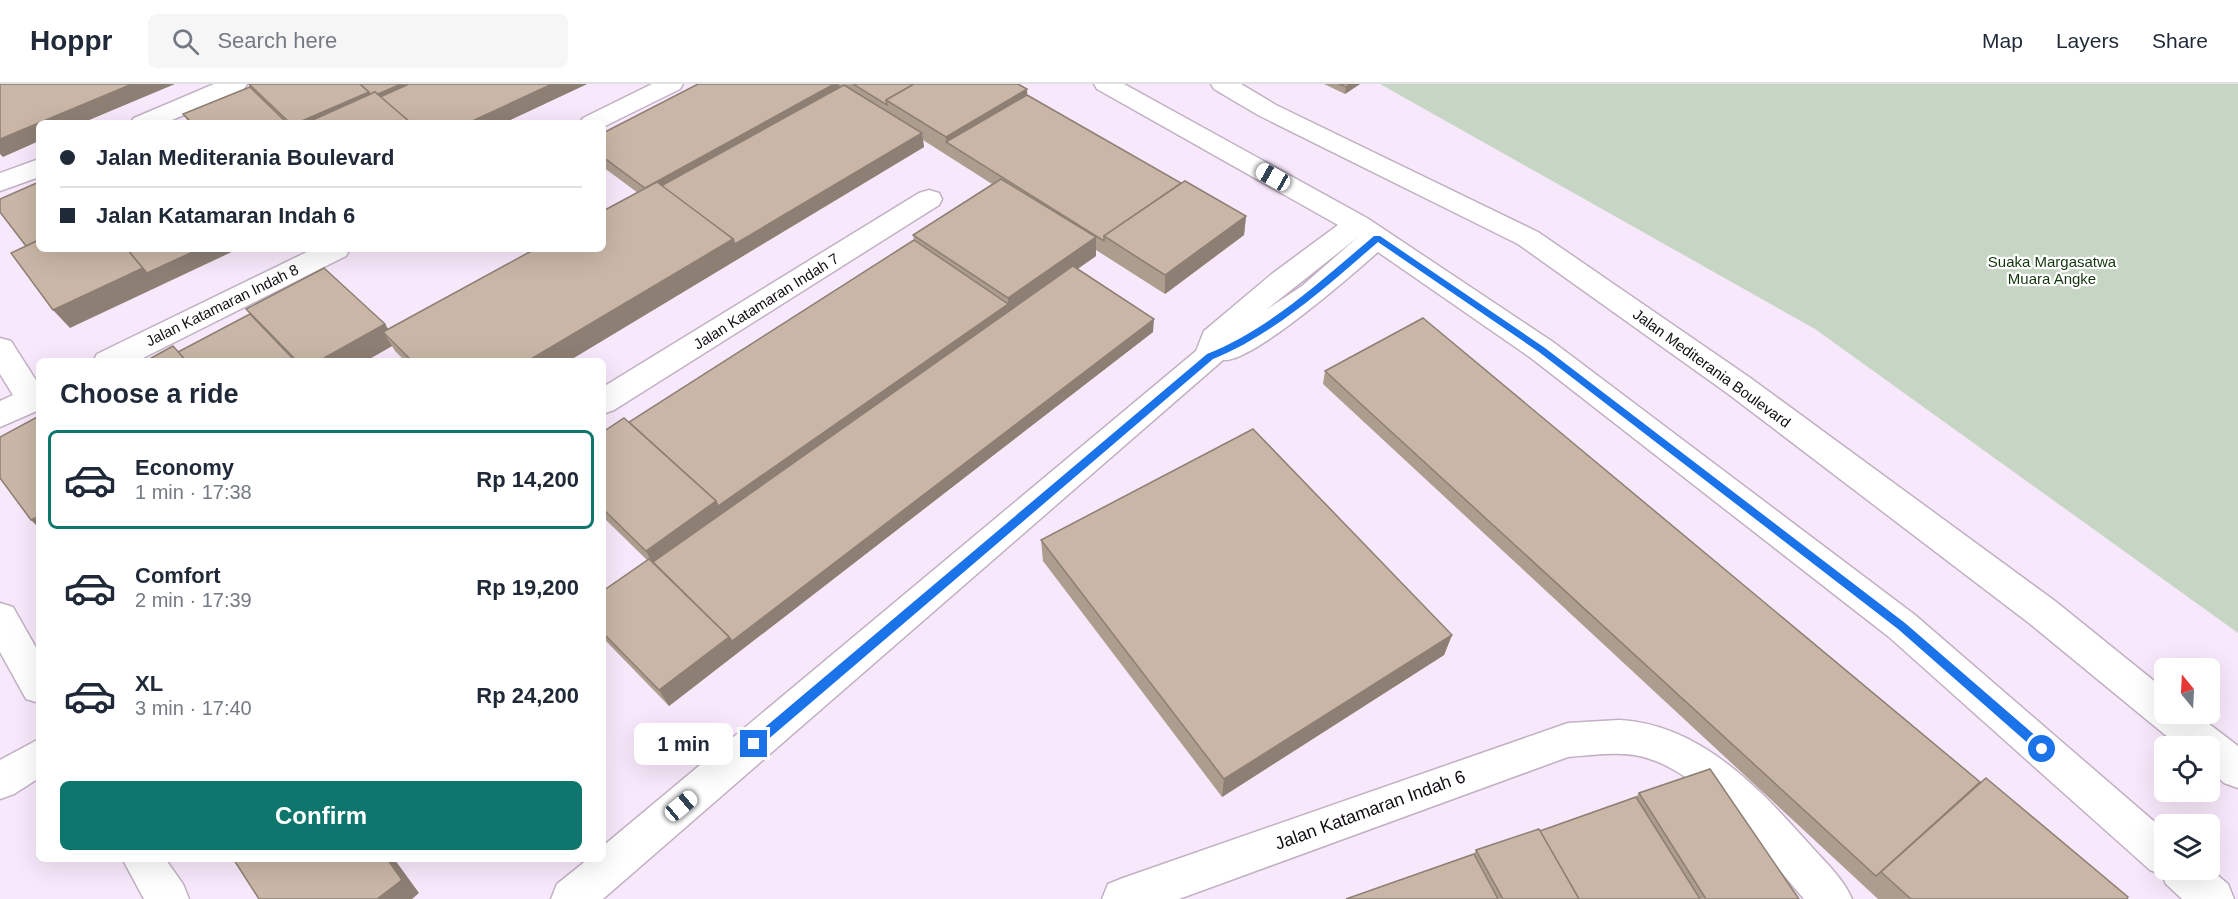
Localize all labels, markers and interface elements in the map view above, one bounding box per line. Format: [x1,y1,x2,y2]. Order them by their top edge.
search box [148,14,568,68]
text: Hoppr [30,25,112,56]
icon: search [169,25,202,58]
text: Search here [217,28,337,53]
text: Map [1982,29,2023,52]
text: Layers [2056,29,2119,52]
text: Share [2152,29,2208,52]
text: Jalan Mediterania Boulevard [96,145,394,170]
car [1253,160,1293,194]
text: Jalan Katamaran Indah 6 [96,203,355,228]
street label: Jalan Katamaran Indah 7 [690,249,842,353]
park label: Suaka Margasatwa Muara Angke [1988,253,2117,287]
street label: Jalan Katamaran Indah 8 [143,261,301,349]
street label: Jalan Mediterania Boulevard [1630,305,1794,431]
text: Choose a ride [60,379,239,409]
icon: car [63,453,117,507]
text: Economy [135,455,234,480]
text: Rp 14,200 [476,467,579,492]
text: 1 min · 17:38 [135,481,252,503]
icon: car [63,561,117,615]
text: Comfort [135,563,221,588]
text: Rp 19,200 [476,575,579,600]
text: 2 min · 17:39 [135,589,252,611]
north arrow [2154,658,2220,724]
map controls [2154,658,2220,880]
icon: car [63,669,117,723]
text: XL [135,671,163,696]
text: Rp 24,200 [476,683,579,708]
text: 3 min · 17:40 [135,697,252,719]
callout: 1 min [634,723,733,765]
route end [740,730,767,757]
text: 1 min [657,733,710,755]
route start [2028,735,2055,762]
button: locate [2154,736,2220,802]
street label: Jalan Katamaran Indah 6 [1272,766,1468,854]
button: Confirm [60,781,582,850]
car [661,788,701,824]
button: layers [2154,814,2220,880]

